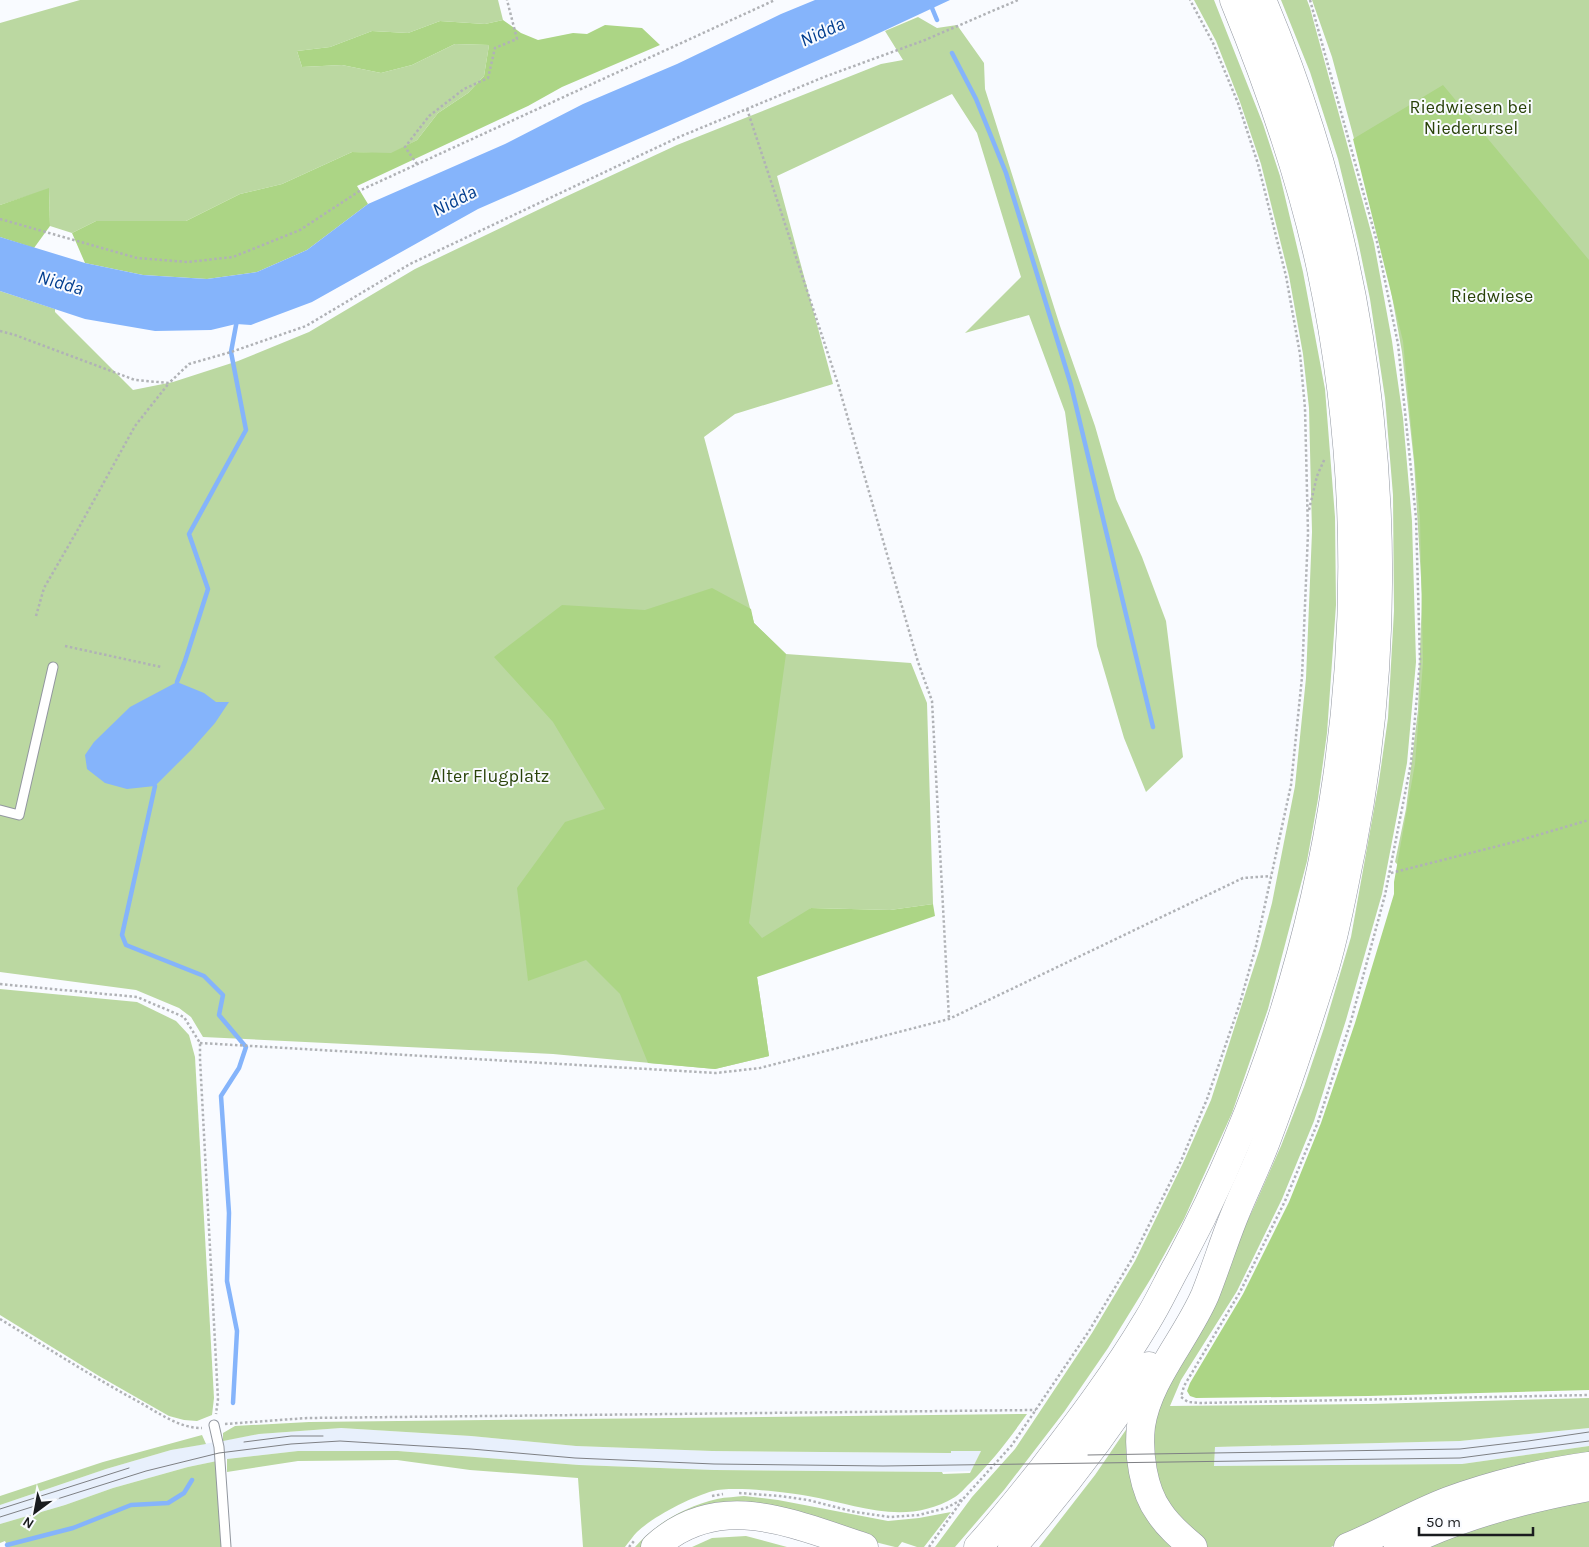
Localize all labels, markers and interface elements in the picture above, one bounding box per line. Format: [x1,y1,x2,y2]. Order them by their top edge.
water label: Nidda [797,12,848,51]
park label: Riedwiesen bei Niederursel [1409,96,1533,139]
water label: Nidda [429,180,480,221]
water label: Nidda [35,266,86,300]
park label: Riedwiese [1451,285,1533,307]
park label: Alter Flugplatz [431,765,549,787]
north arrow [10,1487,60,1537]
scale bar [1419,1504,1533,1536]
text: N [20,1513,37,1532]
text: 50 m [1426,1513,1461,1531]

